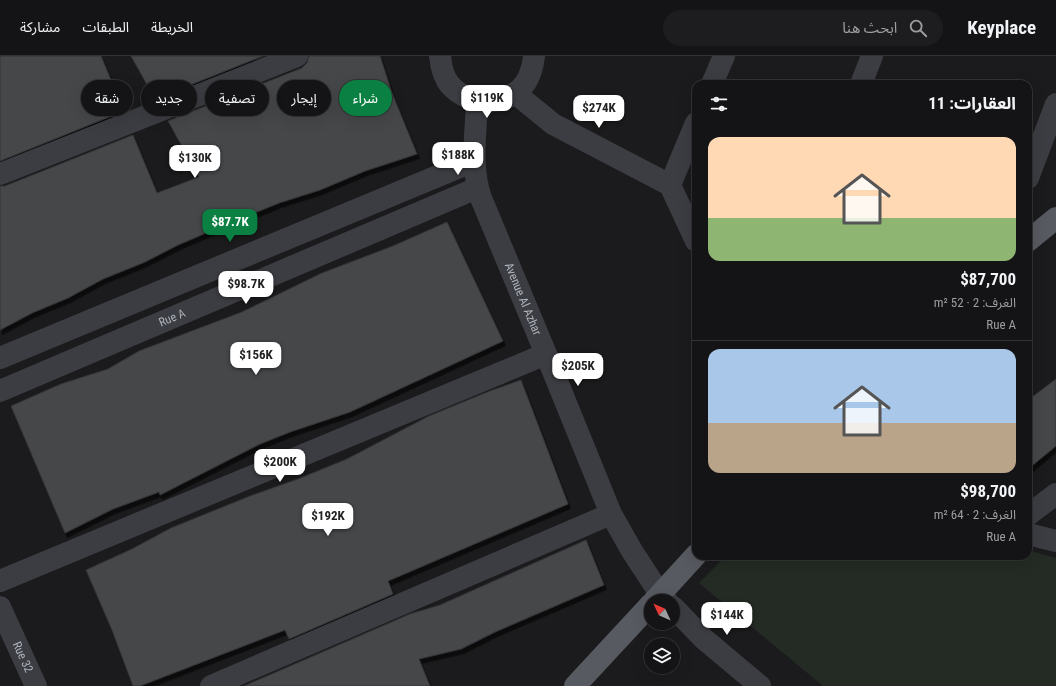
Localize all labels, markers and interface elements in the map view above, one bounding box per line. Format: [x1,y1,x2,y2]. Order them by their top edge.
search box [663,10,943,46]
text: Keyplace [967,16,1036,39]
icon: search [907,17,929,39]
text: مشاركة [20,19,60,35]
text: الطبقات [82,19,129,35]
text: الخريطة [151,19,193,35]
text: ابحث هنا [842,19,897,37]
chip: شقة [81,80,133,116]
chip: جديد [141,80,197,116]
chip: تصفية [205,80,269,116]
chip: إيجار [277,80,331,116]
chip: شراء [339,80,392,116]
pin: $119K [459,85,515,119]
text: $119K [470,90,504,105]
icon: filters [708,93,730,115]
text: العقارات: 11 [928,93,1016,113]
pin: $274K [571,95,627,129]
text: $274K [582,100,616,115]
pin: $188K [430,142,486,176]
pin: $130K [167,145,223,179]
text: $188K [441,147,475,162]
text: $130K [178,150,212,165]
icon: home [826,163,898,235]
pin: $87.7K [197,209,263,243]
text: $87.7K [211,214,249,229]
street label: Avenue Al Azhar [502,260,544,338]
text: $87,700 [960,269,1016,289]
pin: $98.7K [213,271,279,305]
text: $98.7K [227,276,265,291]
text: الغرف: 2 · 52 m² [934,295,1016,310]
street label: Rue A [157,306,188,330]
text: Rue A [986,317,1016,332]
pin: $156K [228,342,284,376]
text: $156K [239,347,273,362]
pin: $205K [550,353,606,387]
text: $205K [561,358,595,373]
icon: home [826,375,898,447]
pin: $200K [252,449,308,483]
text: $200K [263,454,297,469]
text: $98,700 [960,481,1016,501]
pin: $192K [300,503,356,537]
text: الغرف: 2 · 64 m² [934,507,1016,522]
text: $192K [311,508,345,523]
text: Rue A [986,529,1016,544]
north arrow [644,594,680,630]
map controls [644,594,680,674]
pin: $144K [699,602,755,636]
text: $144K [710,607,744,622]
button: layers [644,638,680,674]
street label: Rue 32 [10,639,36,675]

